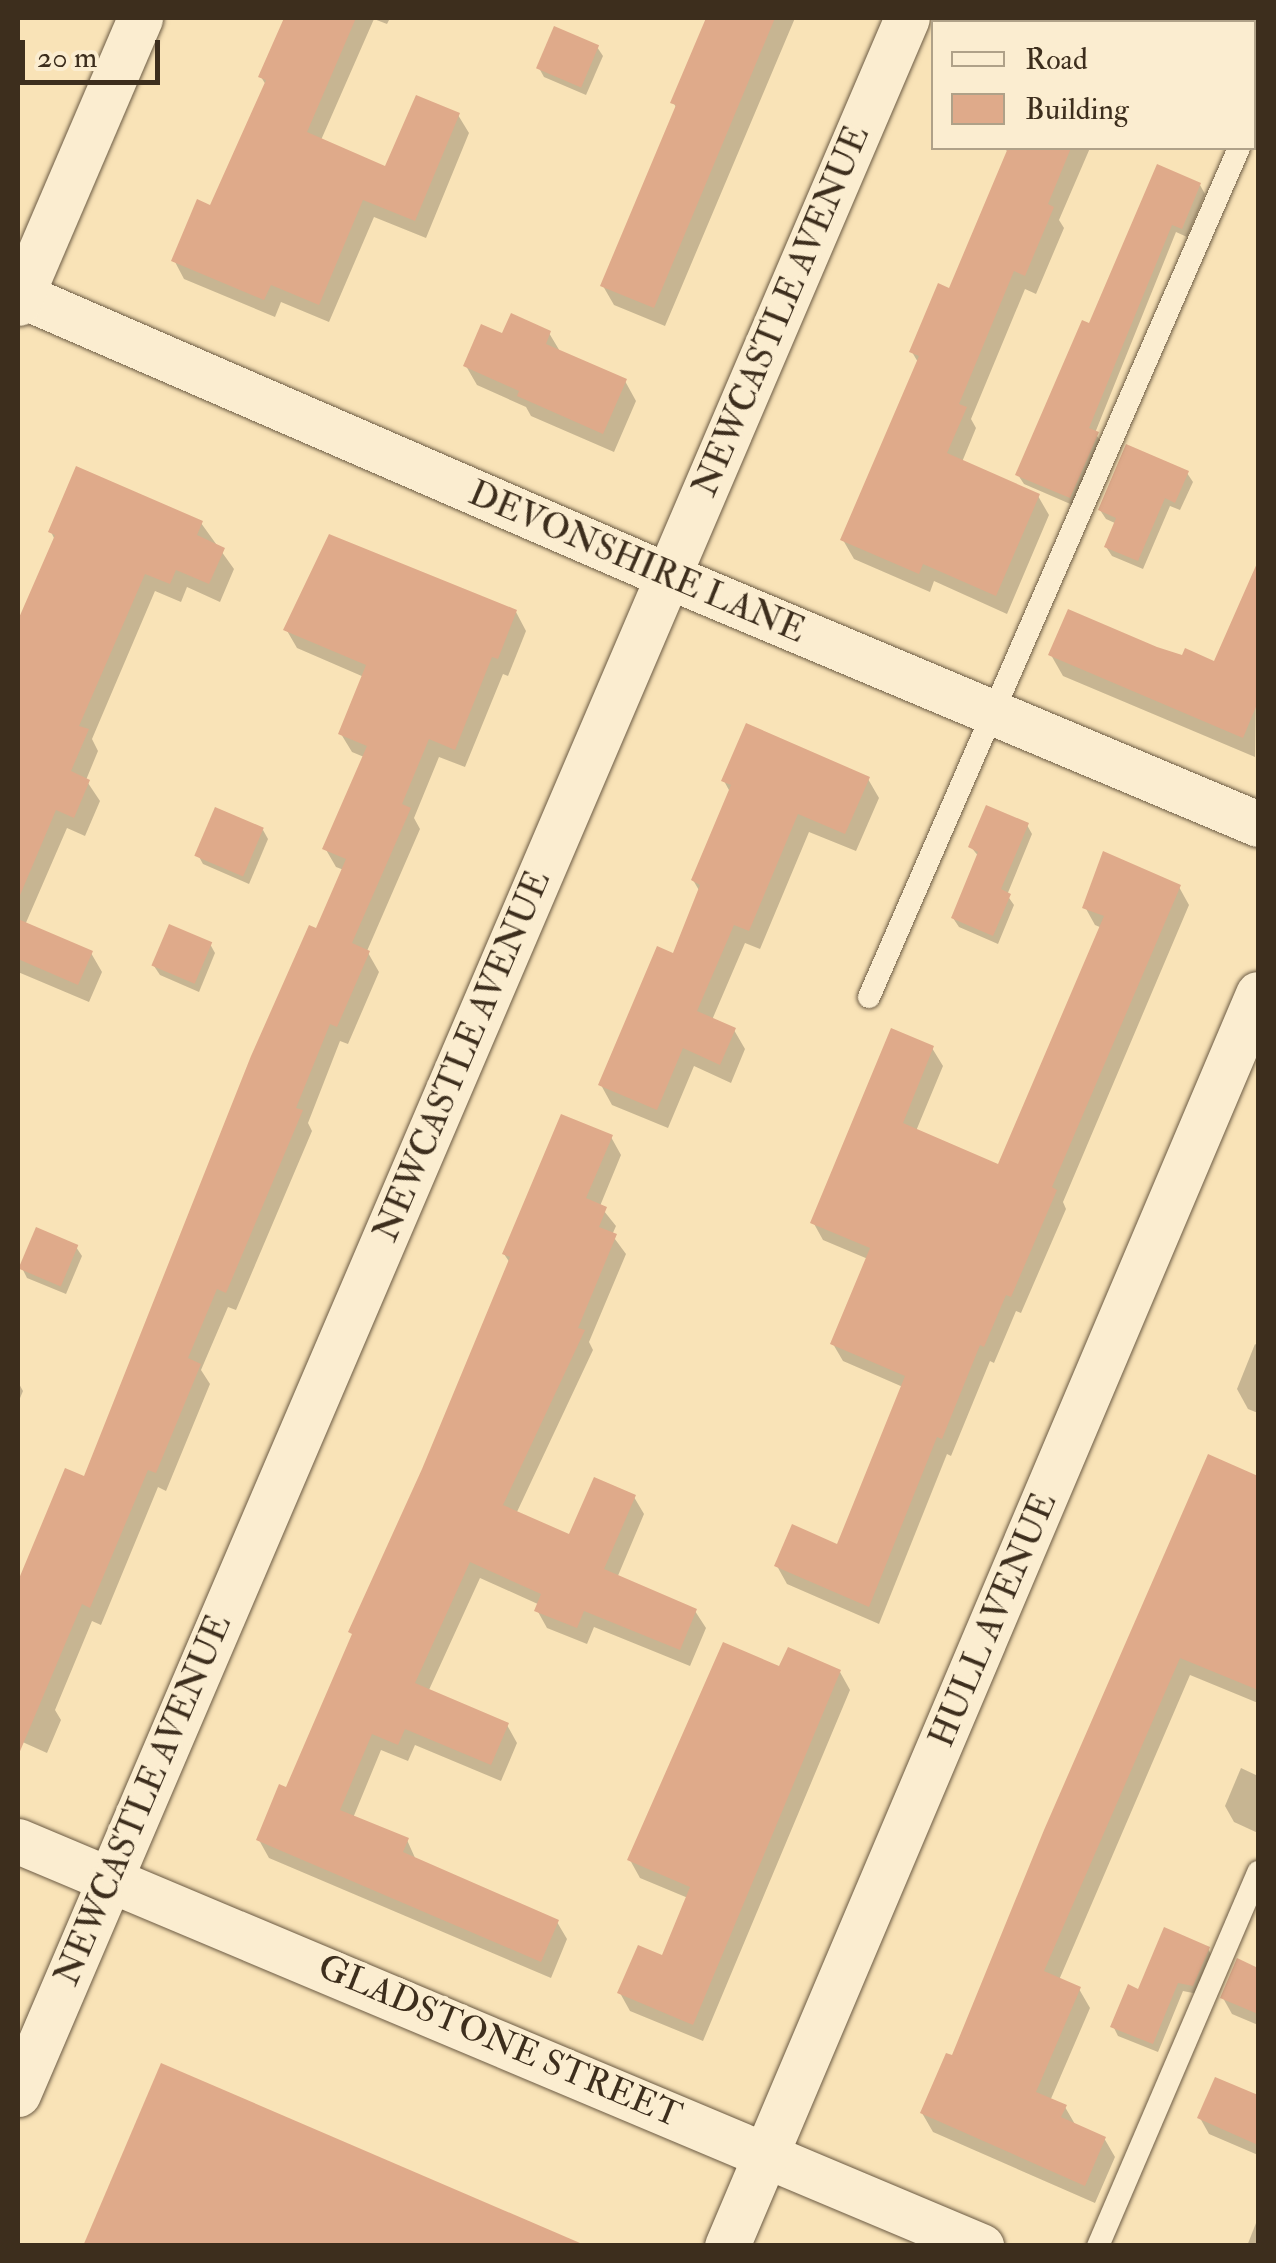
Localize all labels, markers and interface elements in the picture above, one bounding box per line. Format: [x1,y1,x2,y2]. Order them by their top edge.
scale bar [25,20,165,82]
legend [931,20,1256,150]
text: 20 m [37,39,97,76]
text: Road [1025,41,1088,78]
text: Building [1025,91,1129,128]
street label: NEWCASTLE AVENUE [684,119,878,503]
street label: DEVONSHIRE LANE [463,472,811,652]
street label: NEWCASTLE AVENUE [365,864,559,1248]
street label: HULL AVENUE [921,1487,1065,1753]
street label: NEWCASTLE AVENUE [46,1608,240,1992]
street label: GLADSTONE STREET [312,1945,688,2137]

